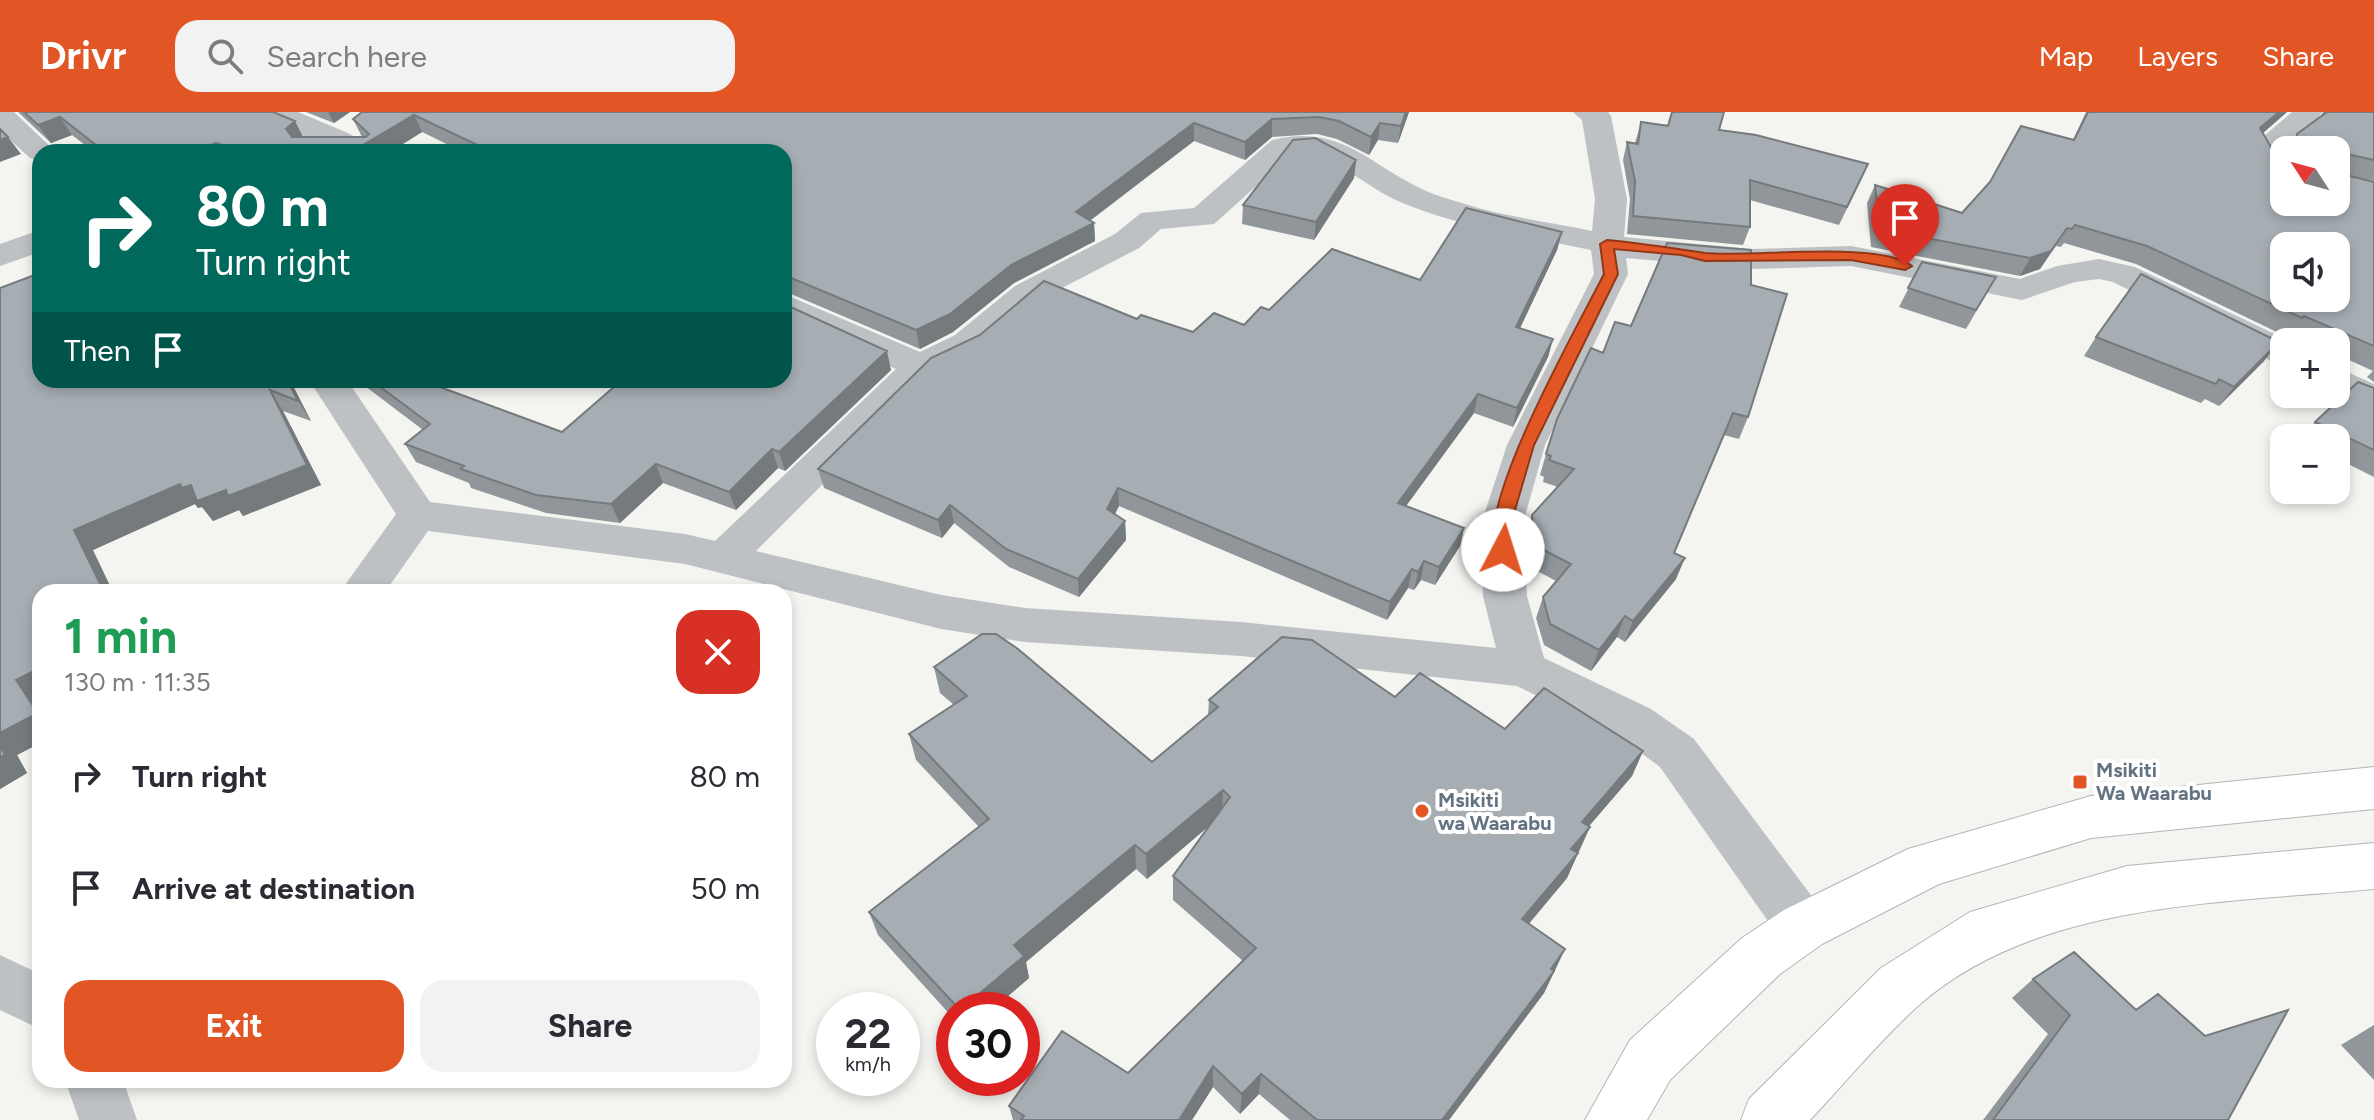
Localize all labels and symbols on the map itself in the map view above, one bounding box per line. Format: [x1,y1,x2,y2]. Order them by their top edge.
north arrow [2270,136,2350,216]
pin [1871,184,1939,266]
position arrow [1461,508,1545,592]
place label: Msikiti Wa Waarabu [2096,758,2212,805]
marker: Msikiti Wa Waarabu [2071,773,2089,791]
place label: Msikiti wa Waarabu [1438,788,1552,835]
marker: Msikiti wa Waarabu [1413,802,1431,820]
speed limit sign: 30 [936,992,1040,1096]

